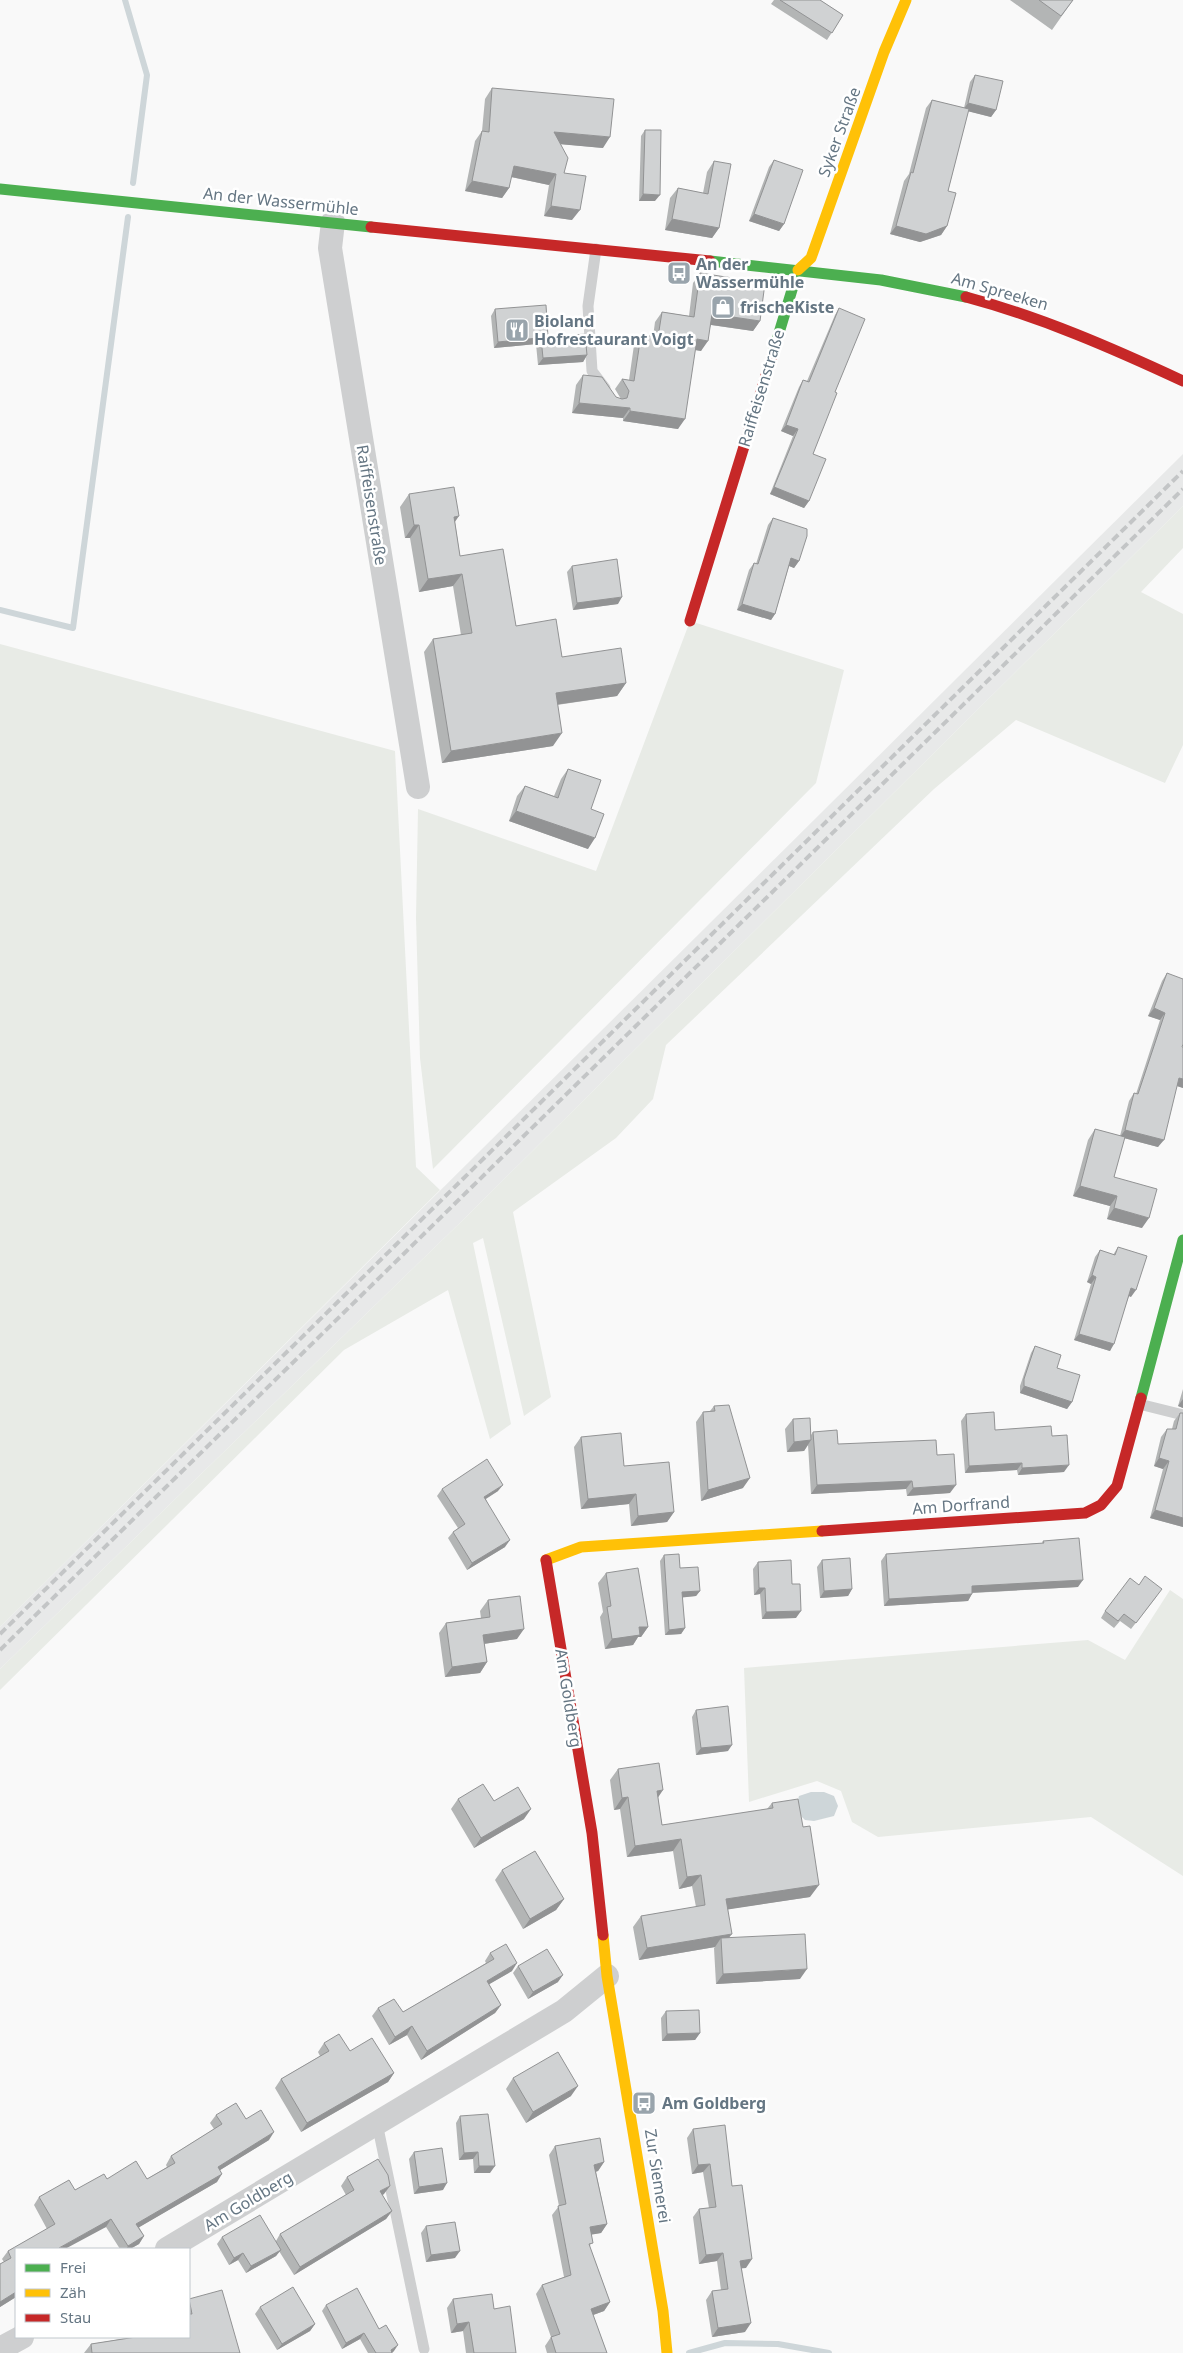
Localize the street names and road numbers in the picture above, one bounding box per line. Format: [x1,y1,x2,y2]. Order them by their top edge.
street label: Syker Straße [813,84,865,180]
street label: An der Wassermühle [202,182,360,220]
street label: Am Spreeken [949,267,1051,315]
street label: Raiffeisenstraße [733,327,789,449]
street label: Raiffeisenstraße [352,443,392,567]
street label: Am Dorfrand [911,1491,1011,1519]
street label: Am Goldberg [550,1647,588,1749]
street label: Zur Siemerei [640,2127,676,2225]
street label: Am Goldberg [200,2166,296,2236]

